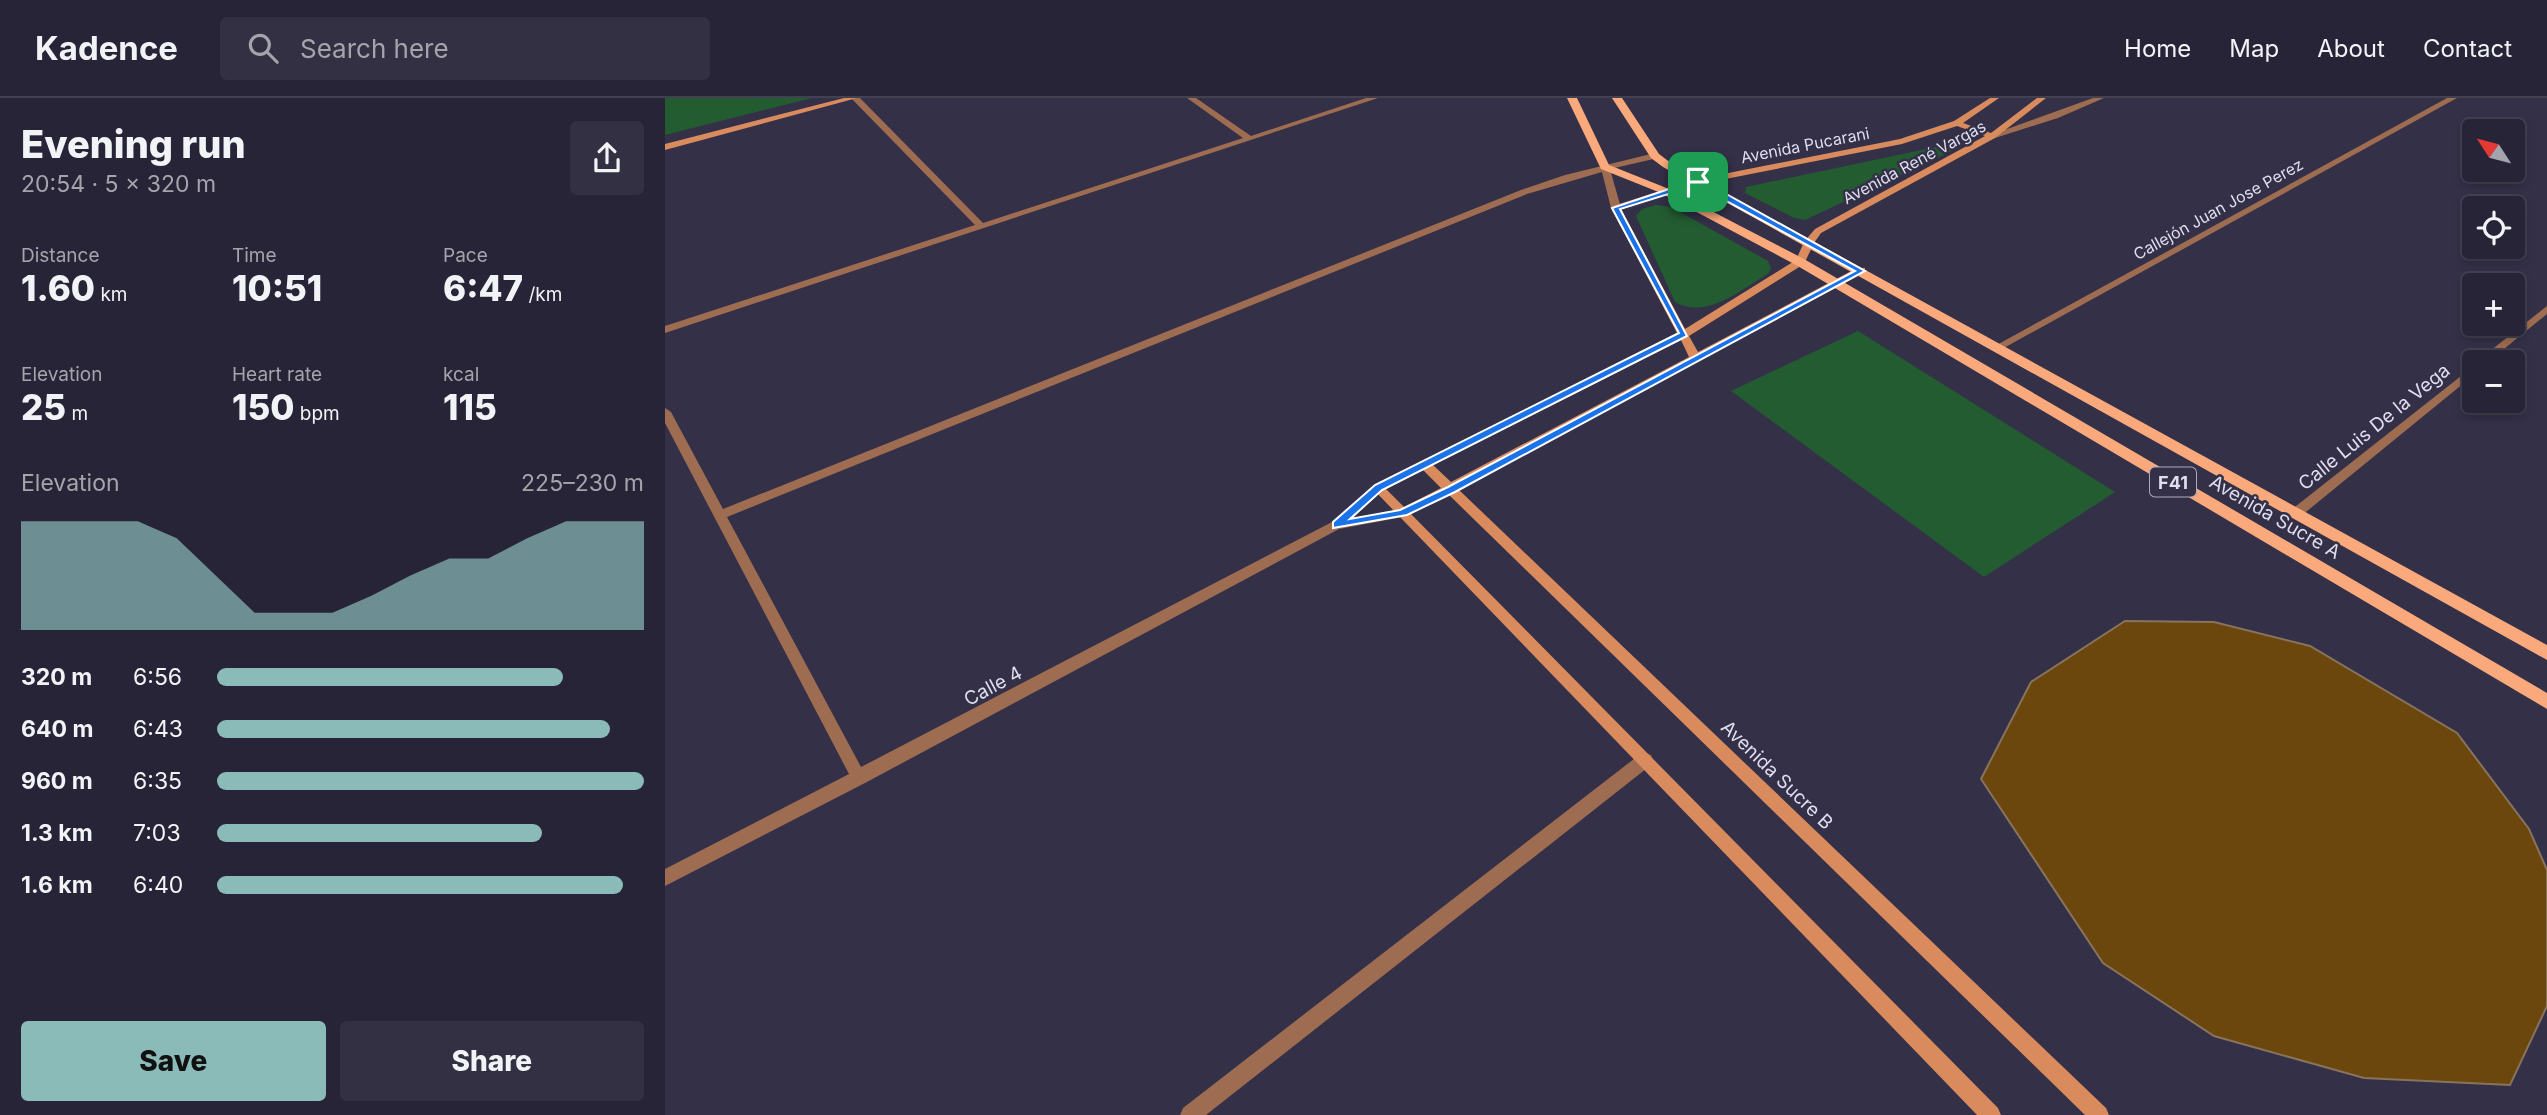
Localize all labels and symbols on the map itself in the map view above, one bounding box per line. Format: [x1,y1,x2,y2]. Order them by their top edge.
street label: Avenida René Vargas [1839,116,1989,208]
north arrow [2462,119,2525,182]
street label: Avenida Pucarani [1739,123,1871,167]
pin [1668,152,1728,212]
street label: Callejón Juan Jose Perez [2130,154,2306,264]
street label: Calle Luis De la Vega [2294,359,2454,495]
road number: F41 [2150,468,2196,496]
street label: Avenida Sucre A [2205,470,2345,564]
street label: Calle 4 [960,661,1026,711]
street label: Avenida Sucre B [1716,716,1838,834]

